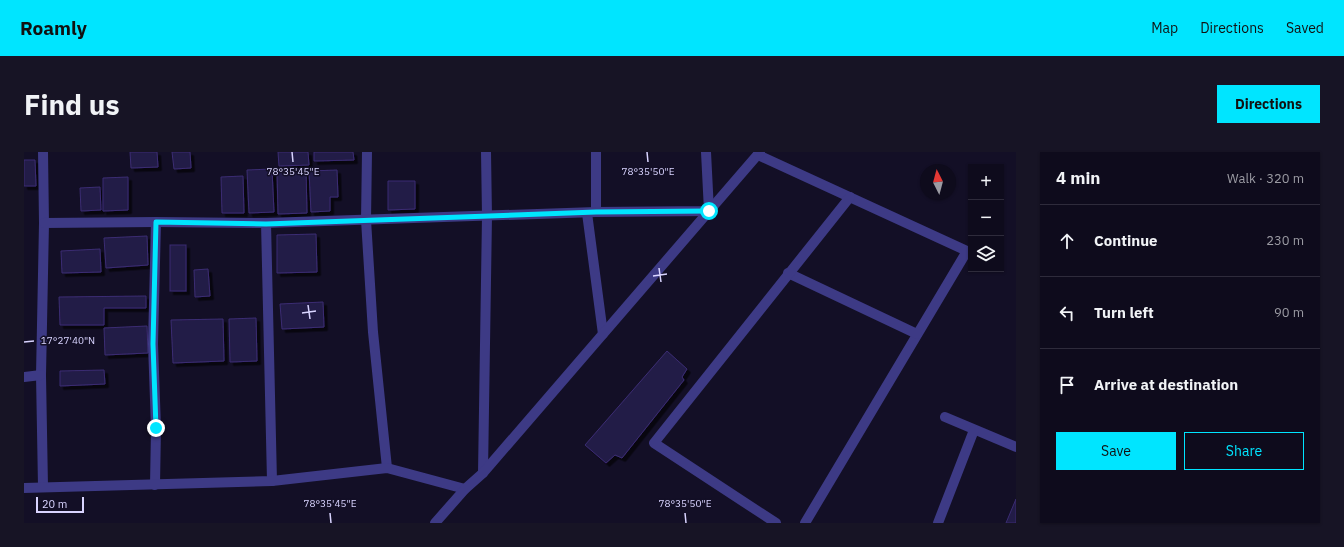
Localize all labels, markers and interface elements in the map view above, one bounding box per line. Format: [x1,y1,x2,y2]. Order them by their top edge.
text: Roamly [20,16,87,40]
text: Map [1151,19,1178,37]
text: Directions [1200,19,1264,37]
text: Saved [1286,19,1324,37]
button: Directions [1217,85,1320,123]
text: Find us [24,86,120,123]
north arrow [920,164,956,200]
map controls [968,164,1004,272]
button: + [968,164,1004,200]
text: 78°35'45"E [266,165,320,178]
text: 78°35'50"E [621,165,675,178]
text: 4 min [1056,167,1100,189]
text: Walk · 320 m [1227,170,1304,187]
button: − [968,200,1004,236]
route start [700,202,718,220]
icon: ahead [1056,230,1078,252]
text: Continue [1094,231,1158,250]
text: 230 m [1266,232,1304,249]
button: layers [968,236,1004,272]
icon: left [1056,302,1078,324]
text: Turn left [1094,303,1154,322]
text: 90 m [1274,304,1304,321]
text: 17°27'40"N [41,334,95,347]
icon: arrive [1056,374,1078,396]
text: Arrive at destination [1094,375,1238,394]
route end [147,419,165,437]
button: Save [1056,432,1176,470]
button: Share [1184,432,1304,470]
scale bar [36,495,84,514]
text: 20 m [42,497,67,511]
text: 78°35'45"E [303,497,357,510]
text: 78°35'50"E [658,497,712,510]

